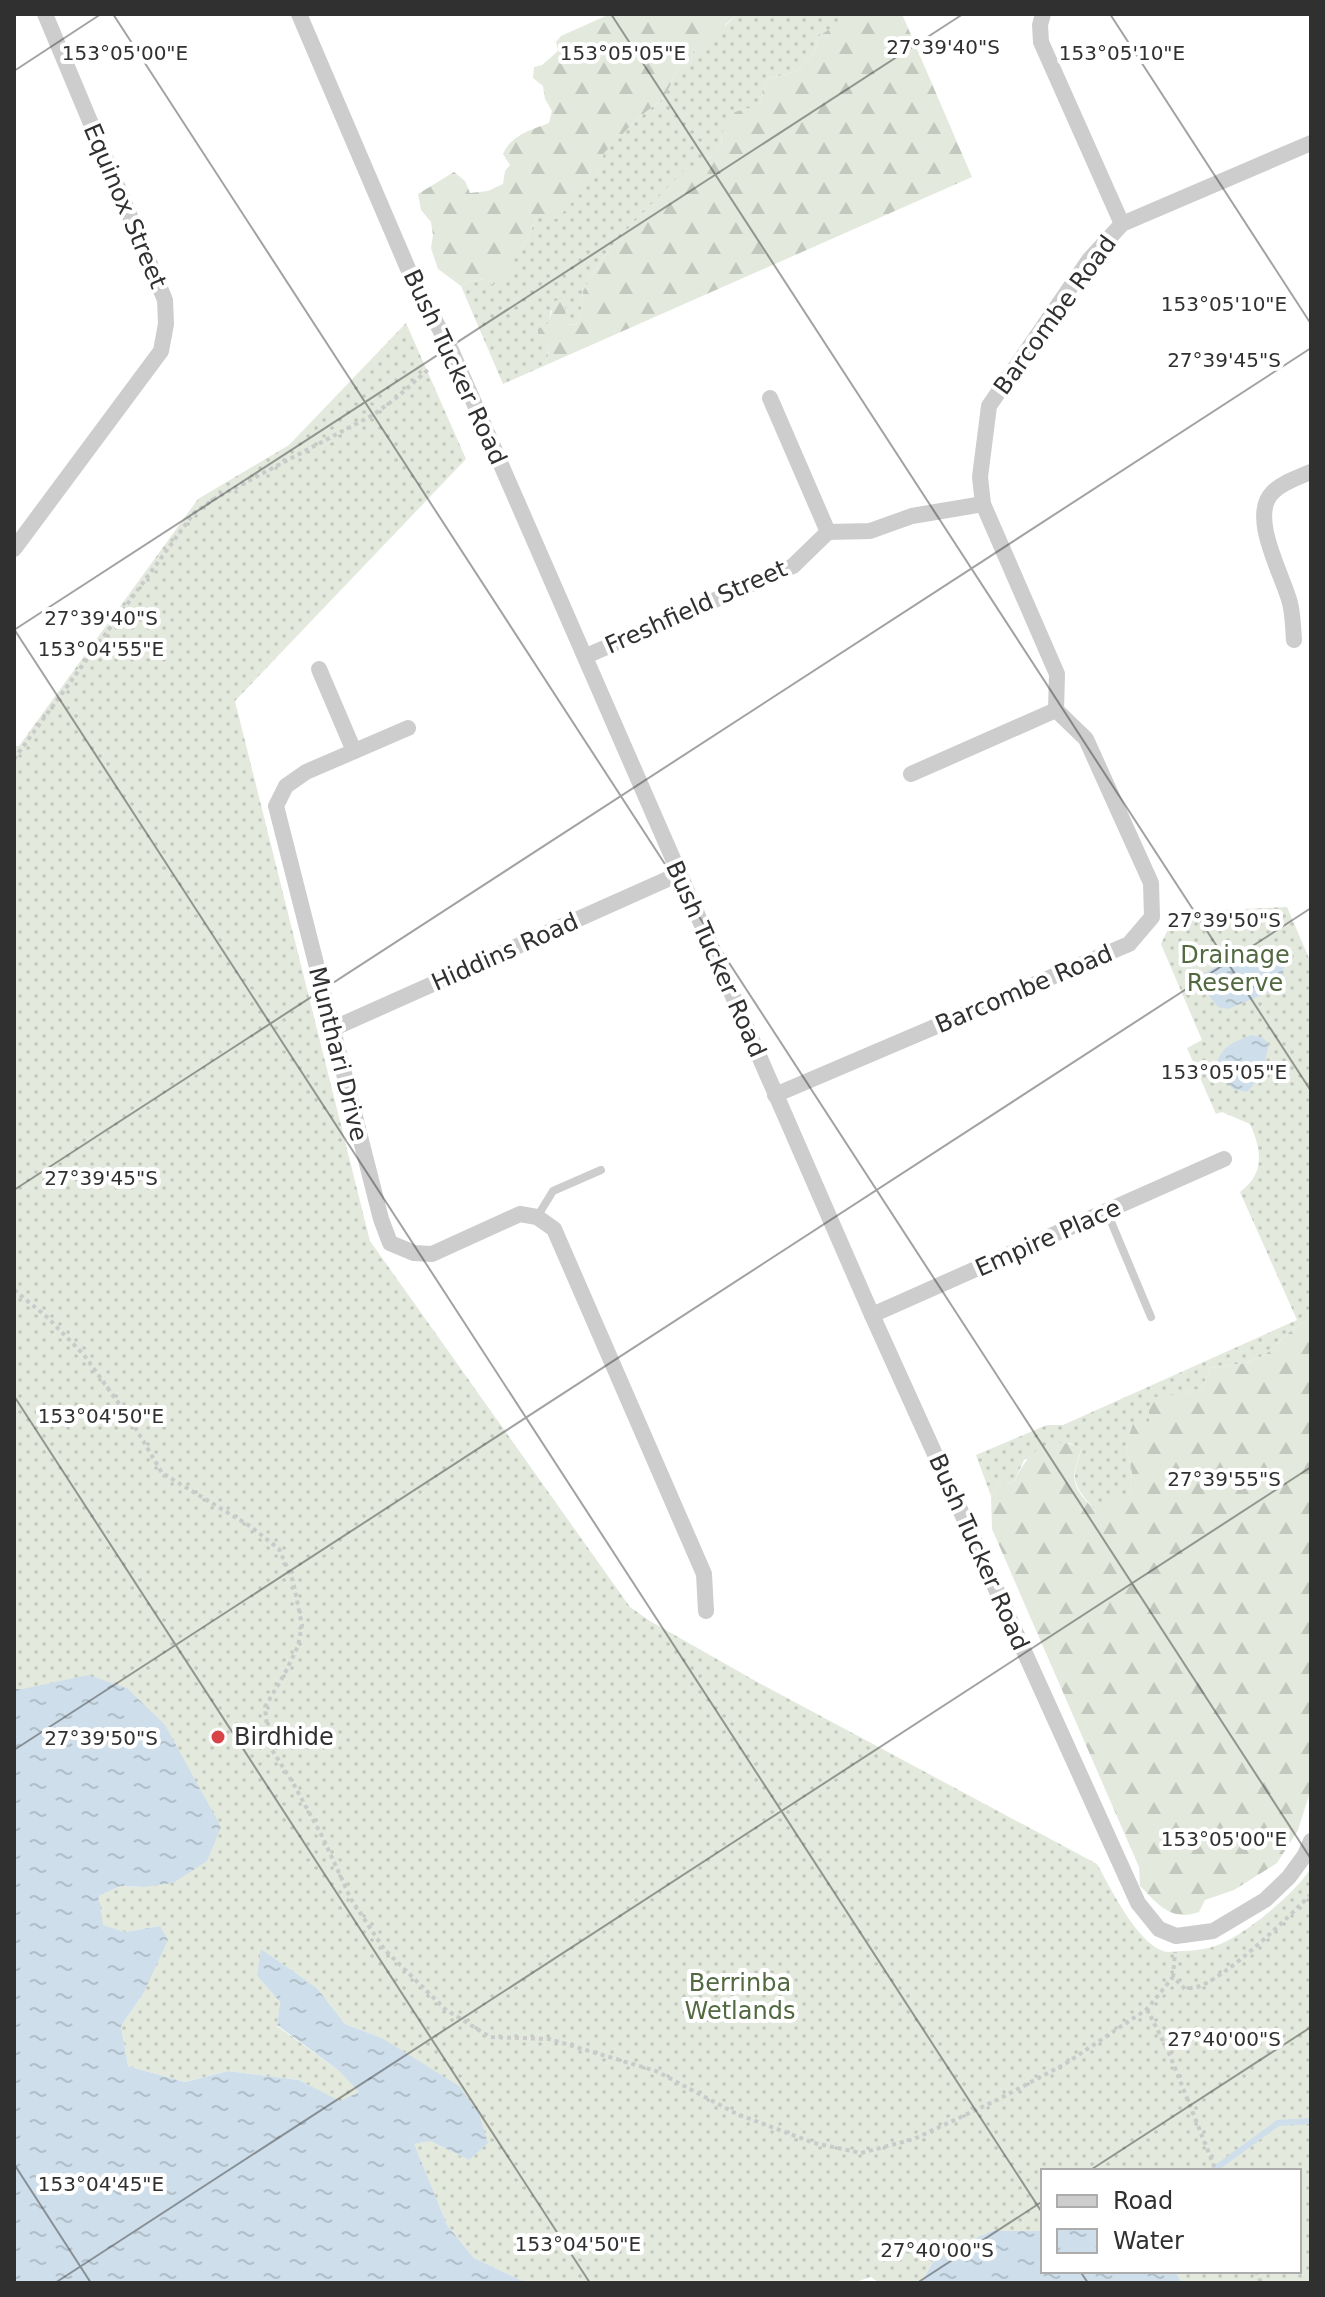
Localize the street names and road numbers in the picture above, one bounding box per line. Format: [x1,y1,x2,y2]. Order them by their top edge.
street label: Equinox Street [78,119,172,293]
street label: Barcombe Road [988,230,1122,400]
street label: Bush Tucker Road [398,265,512,469]
street label: Freshfield Street [601,554,791,660]
street label: Bush Tucker Road [660,856,772,1062]
street label: Hiddins Road [427,907,583,997]
street label: Barcombe Road [931,939,1117,1039]
street label: Munthari Drive [303,964,373,1144]
street label: Empire Place [971,1193,1125,1283]
street label: Bush Tucker Road [923,1449,1035,1655]

